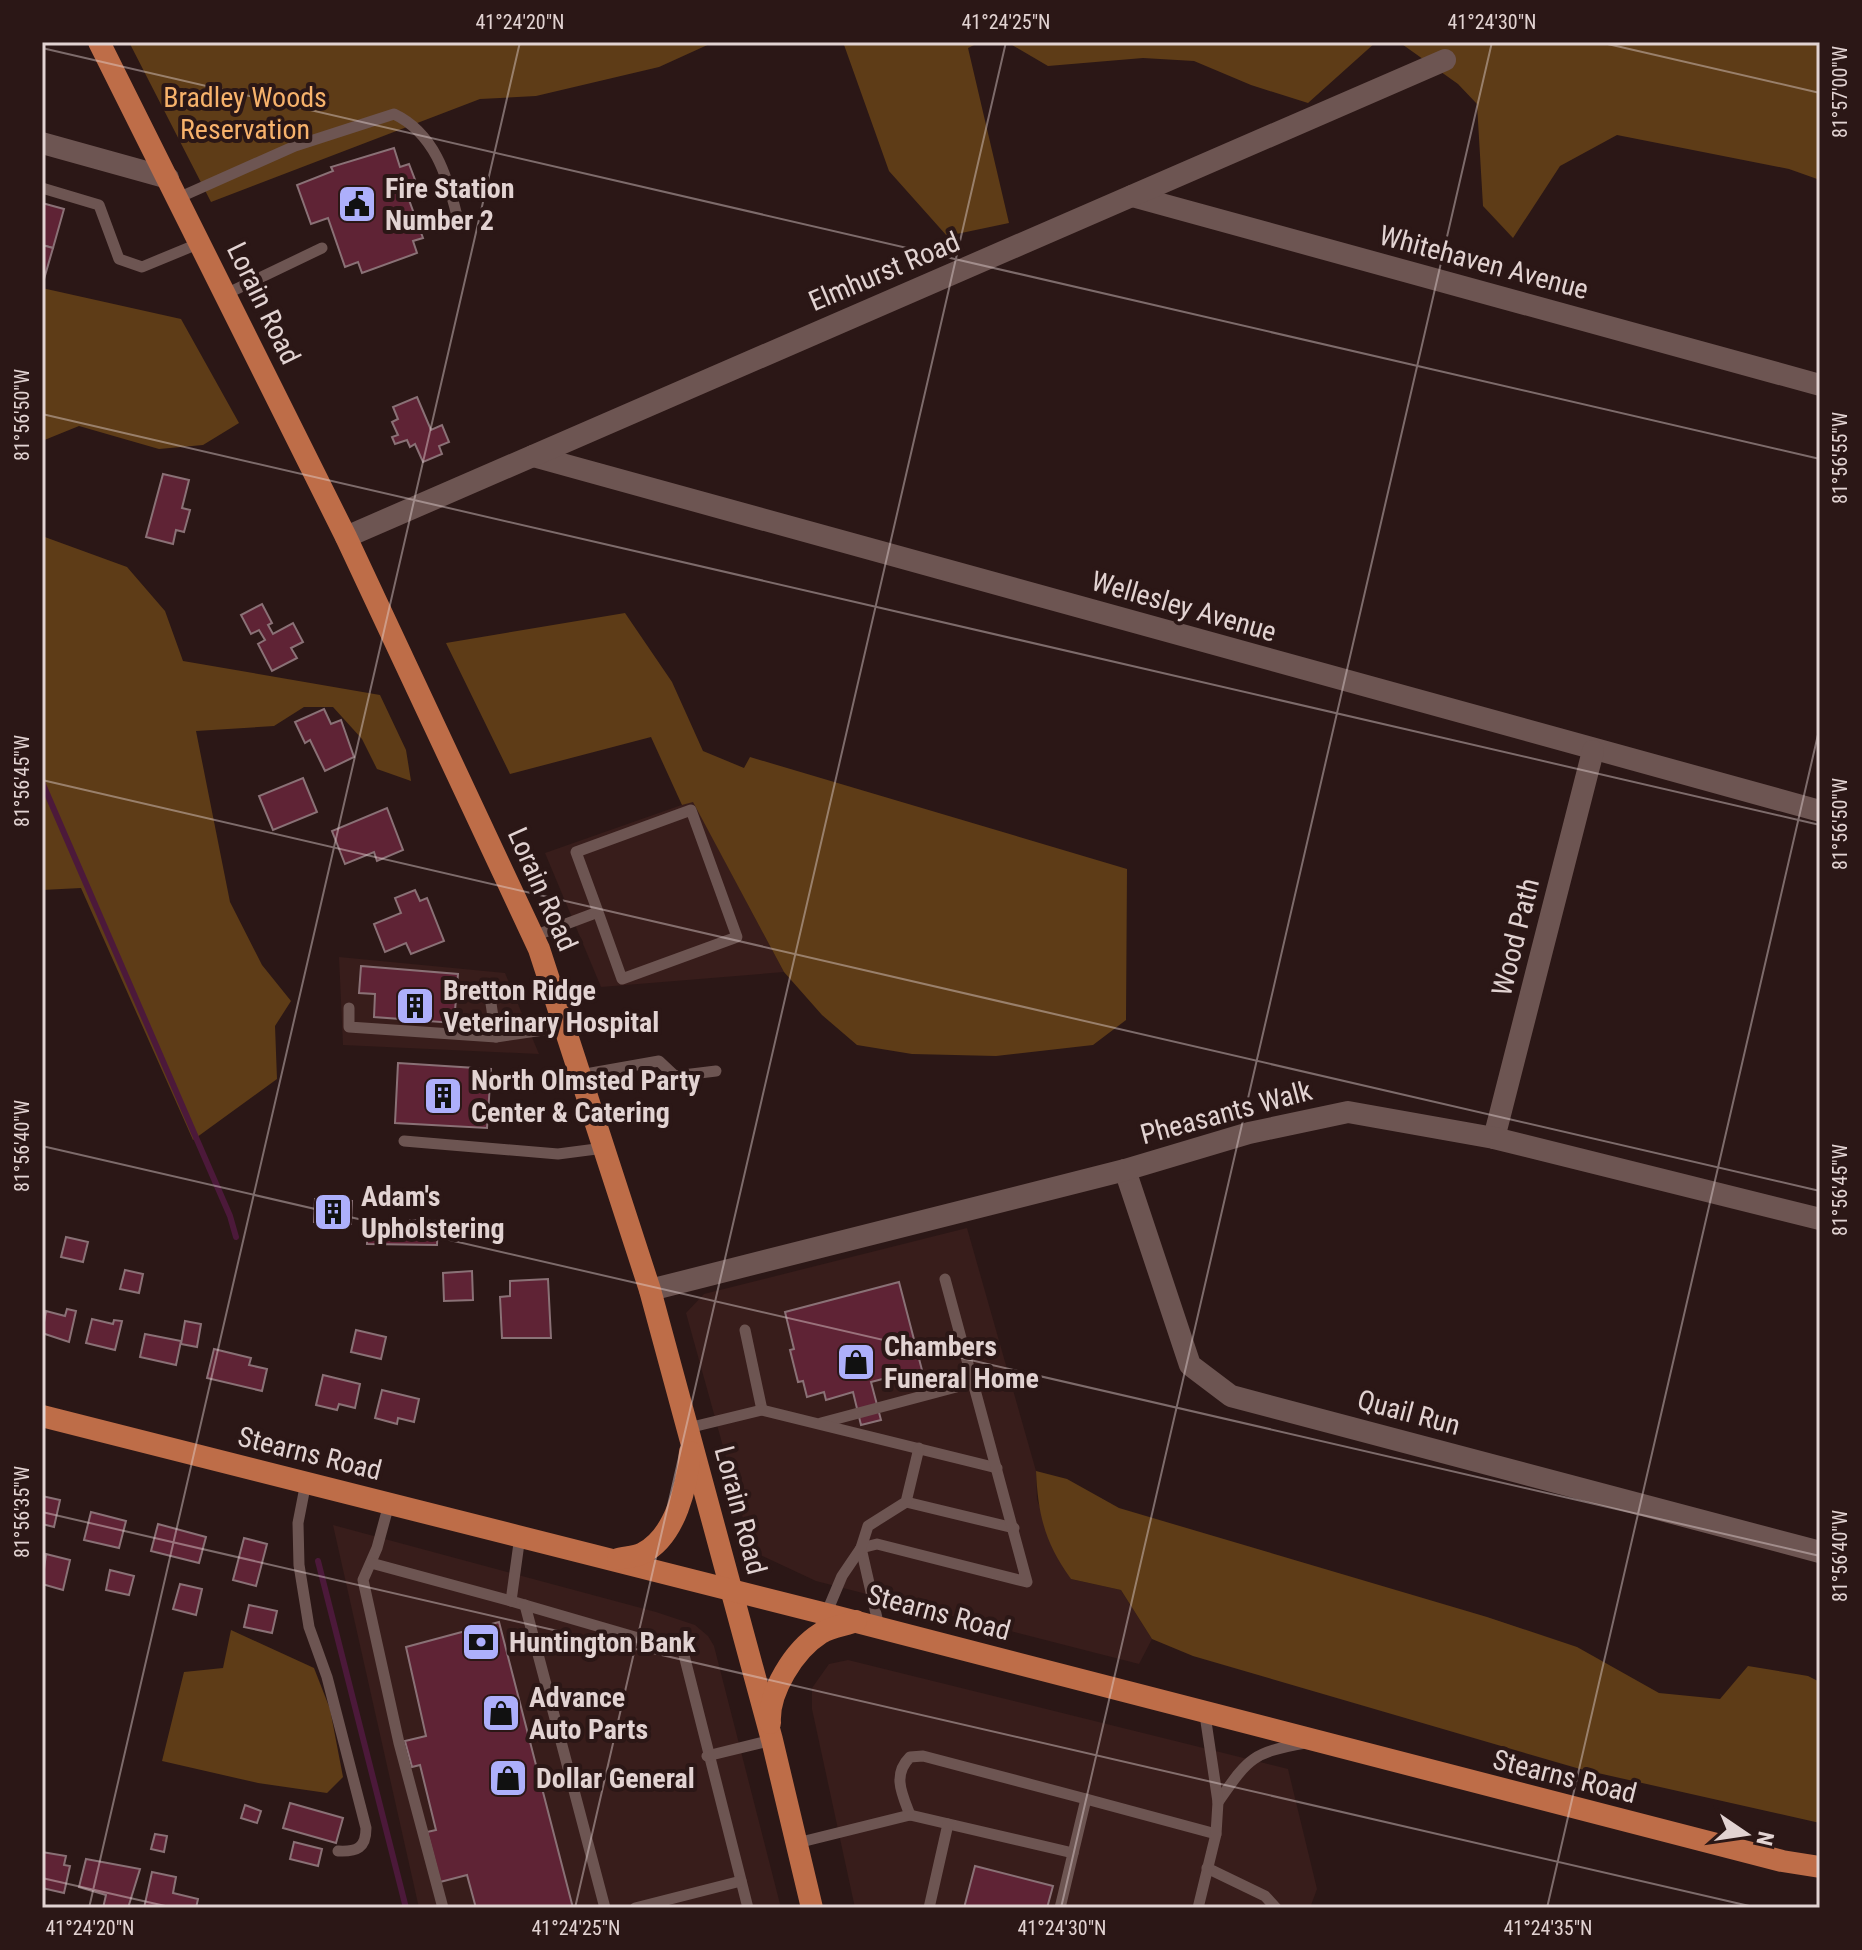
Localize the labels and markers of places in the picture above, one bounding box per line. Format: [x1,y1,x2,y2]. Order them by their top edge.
place label: Fire Station Number 2 [385,172,515,237]
public building icon: Fire Station Number 2 [336,183,378,225]
place label: Bretton Ridge Veterinary Hospital [443,974,659,1039]
building icon: Bretton Ridge Veterinary Hospital [394,985,436,1027]
place label: North Olmsted Party Center & Catering [471,1064,701,1129]
building icon: North Olmsted Party Center & Catering [422,1075,464,1117]
place label: Adam's Upholstering [361,1180,505,1245]
building icon: Adam's Upholstering [312,1191,354,1233]
place label: Chambers Funeral Home [884,1330,1039,1395]
shop icon: Chambers Funeral Home [835,1341,877,1383]
bank icon: Huntington Bank [460,1621,502,1663]
place label: Huntington Bank [509,1626,696,1659]
place label: Advance Auto Parts [529,1681,648,1746]
shop icon: Advance Auto Parts [480,1692,522,1734]
shop icon: Dollar General [487,1757,529,1799]
place label: Dollar General [536,1762,695,1795]

